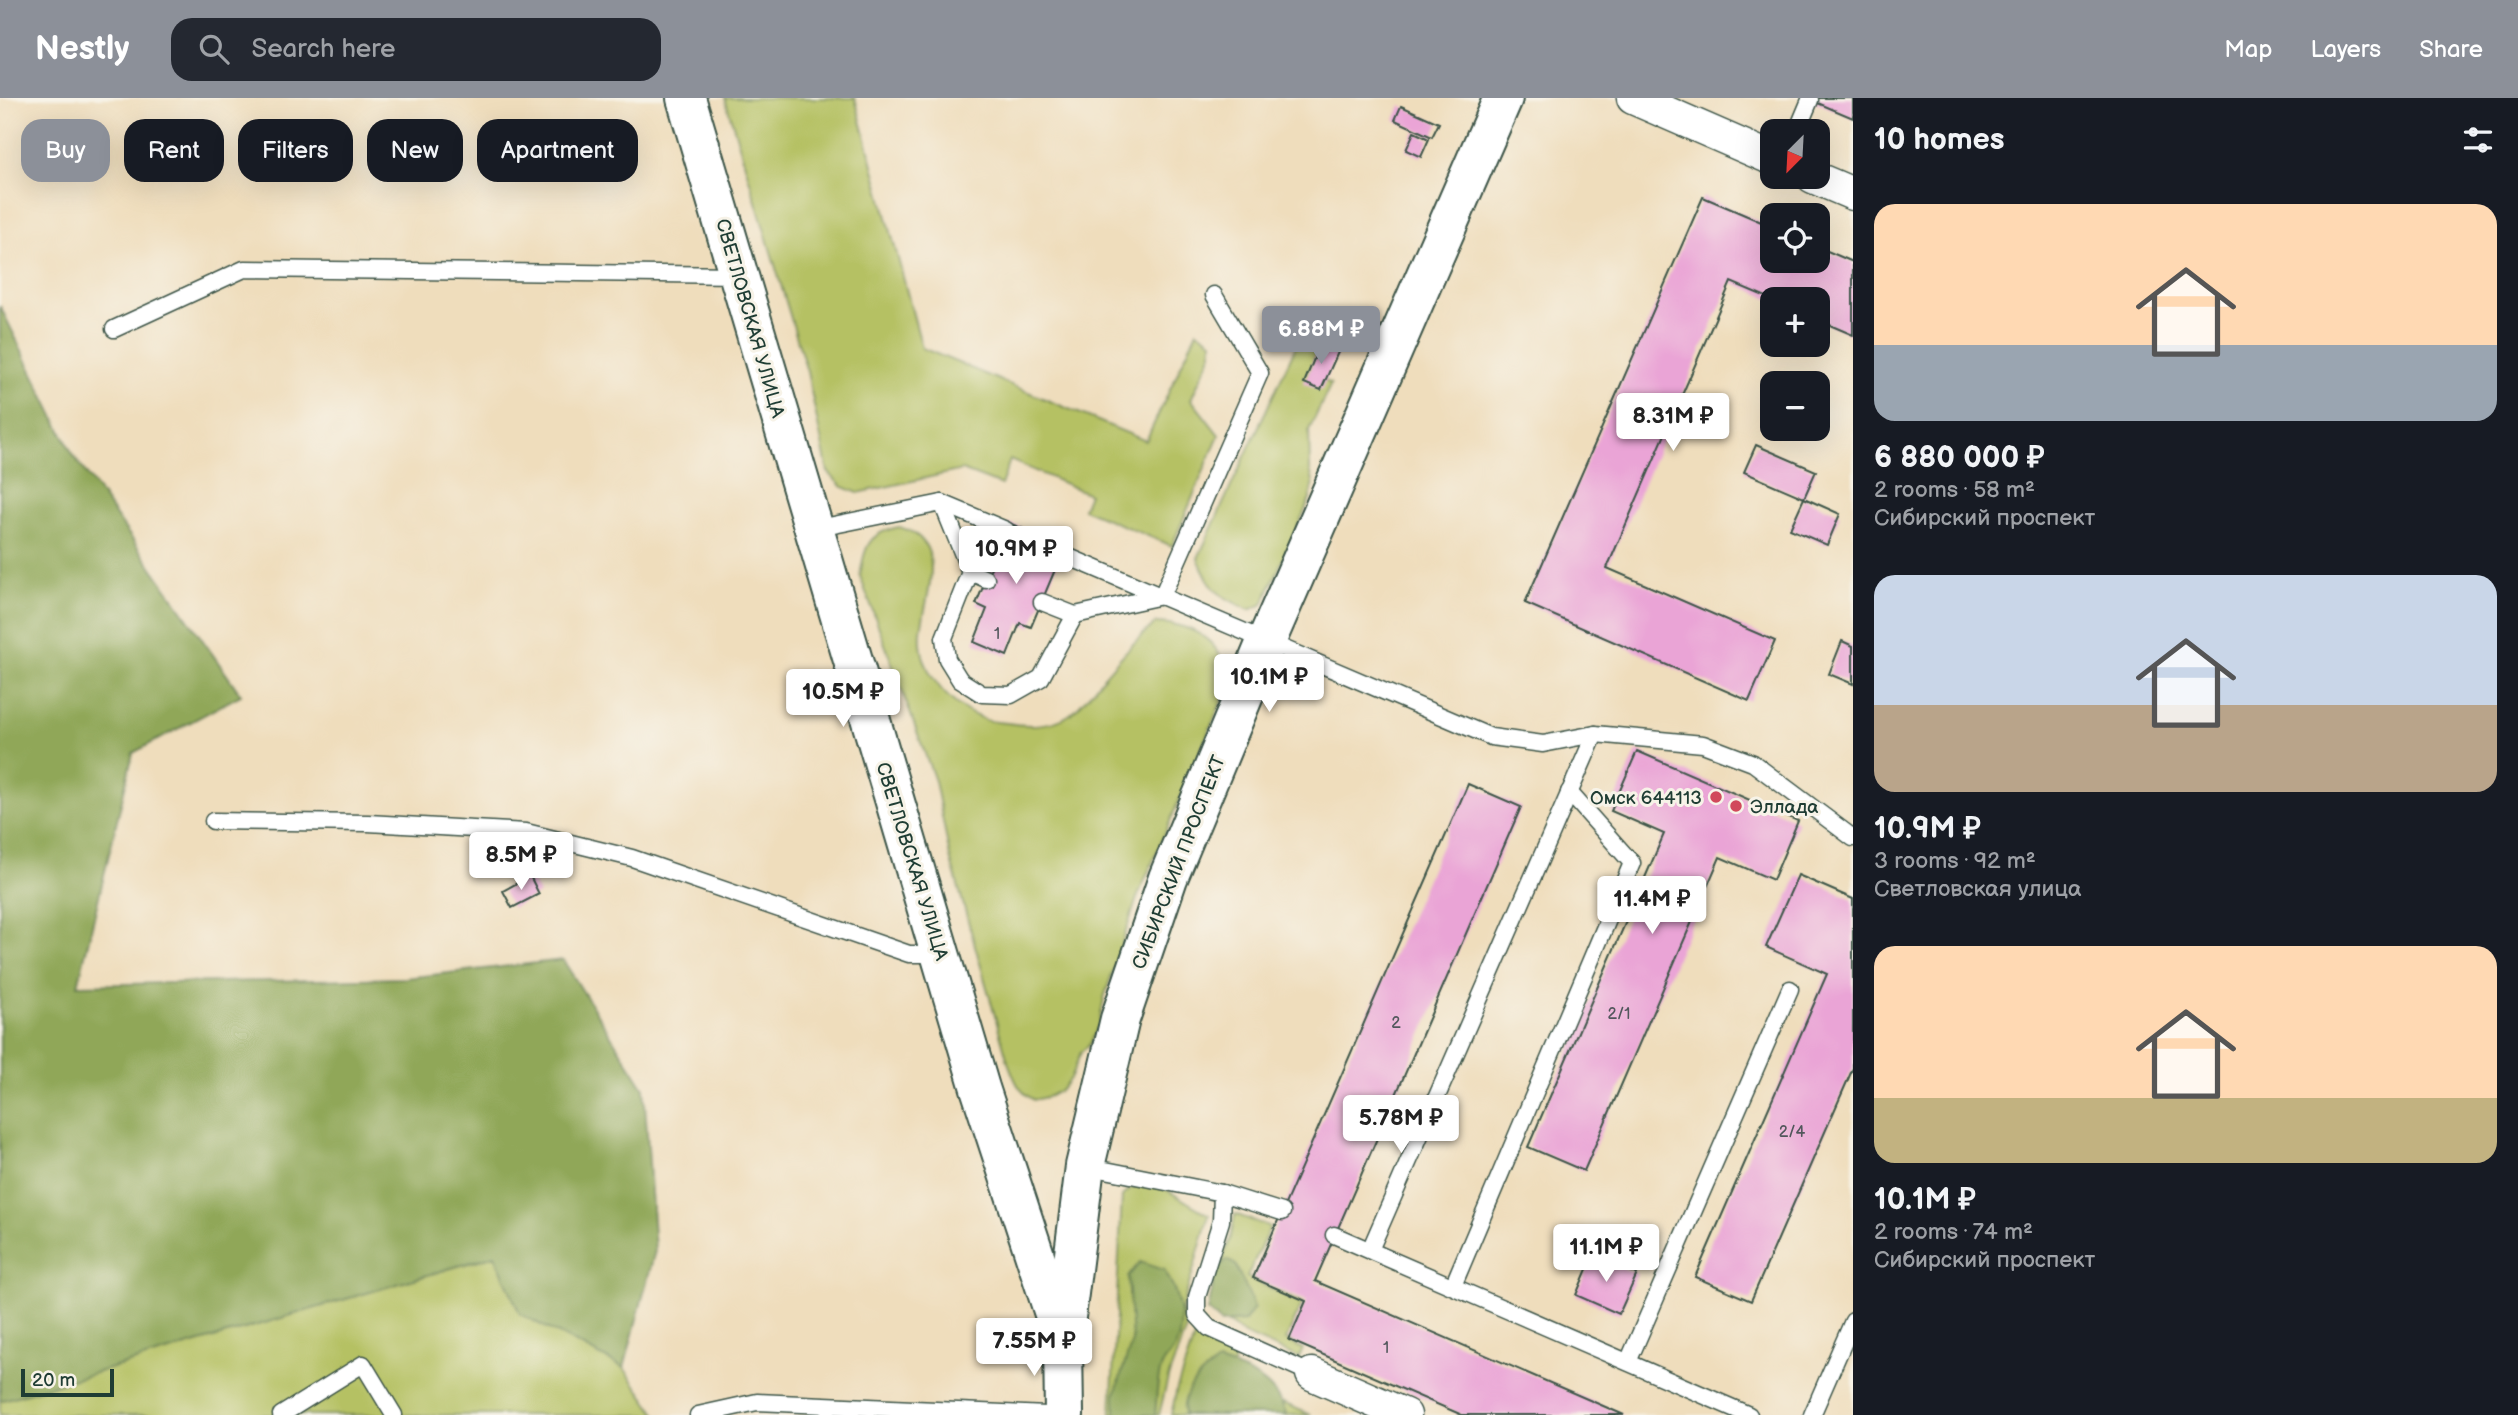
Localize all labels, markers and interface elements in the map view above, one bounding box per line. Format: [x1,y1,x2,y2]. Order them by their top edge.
search box [171,18,661,81]
text: Nestly [35,29,129,69]
icon: search [195,30,233,68]
text: Search here [251,34,395,65]
text: Map [2224,35,2272,64]
text: Layers [2310,35,2381,64]
text: Share [2419,35,2483,64]
chip: Buy [21,119,110,182]
chip: Rent [124,119,224,182]
chip: Filters [238,119,353,182]
chip: New [367,119,463,182]
chip: Apartment [477,119,638,182]
north arrow [1760,119,1830,189]
map controls [1760,119,1830,441]
icon: filters [2459,121,2497,159]
text: 10 homes [1874,122,2005,158]
button: locate [1760,203,1830,273]
street label: СВЕТЛОВСКАЯ УЛИЦА [710,216,789,421]
icon: home [2123,249,2249,375]
button: + [1760,287,1830,357]
pin: 6.88M ₽ [1256,306,1386,366]
text: 6.88M ₽ [1278,315,1364,343]
button: − [1760,371,1830,441]
pin: 8.31M ₽ [1608,394,1738,453]
text: 8.31M ₽ [1632,402,1714,430]
text: 6 880 000 ₽ [1874,440,2045,476]
text: 2 rooms · 58 m² [1874,476,2035,504]
text: Сибирский проспект [1874,504,2095,532]
pin: 10.9M ₽ [951,526,1081,586]
text: 10.9M ₽ [975,535,1057,563]
icon: home [2123,620,2249,746]
house number: 1 [994,625,1000,644]
pin: 10.1M ₽ [1204,654,1334,714]
text: 10.1M ₽ [1230,663,1308,691]
pin: 10.5M ₽ [778,670,908,729]
text: 10.5M ₽ [802,678,884,706]
street label: СИБИРСКИЙ ПРОСПЕКТ [1128,752,1231,973]
street label: СВЕТЛОВСКАЯ УЛИЦА [870,760,953,964]
place label: Омск 644113 [1590,787,1702,810]
marker: Омск 644113 [1708,789,1724,805]
place label: Эллада [1750,796,1818,819]
marker: Эллада [1728,798,1744,814]
text: 10.9M ₽ [1874,811,1981,847]
pin: 8.5M ₽ [464,832,578,892]
text: 8.5M ₽ [485,841,557,869]
text: 3 rooms · 92 m² [1874,847,2036,875]
text: Светловская улица [1874,875,2082,903]
pin: 11.4M ₽ [1587,876,1717,936]
text: 11.4M ₽ [1613,885,1691,913]
icon: home [2123,991,2249,1117]
house number: 2/1 [1608,1005,1630,1024]
house number: 2 [1391,1014,1401,1033]
pin: 5.78M ₽ [1336,1096,1466,1155]
text: 5.78M ₽ [1359,1104,1443,1132]
house number: 2/4 [1779,1123,1805,1142]
text: 10.1M ₽ [1874,1182,1976,1218]
text: 2 rooms · 74 m² [1874,1218,2033,1246]
pin: 11.1M ₽ [1541,1224,1671,1284]
text: 11.1M ₽ [1569,1233,1643,1261]
text: Сибирский проспект [1874,1246,2095,1274]
pin: 7.55M ₽ [969,1318,1099,1378]
text: 7.55M ₽ [992,1327,1076,1355]
house number: 1 [1383,1339,1389,1358]
scale bar [21,1366,114,1398]
text: 20 m [32,1369,75,1392]

